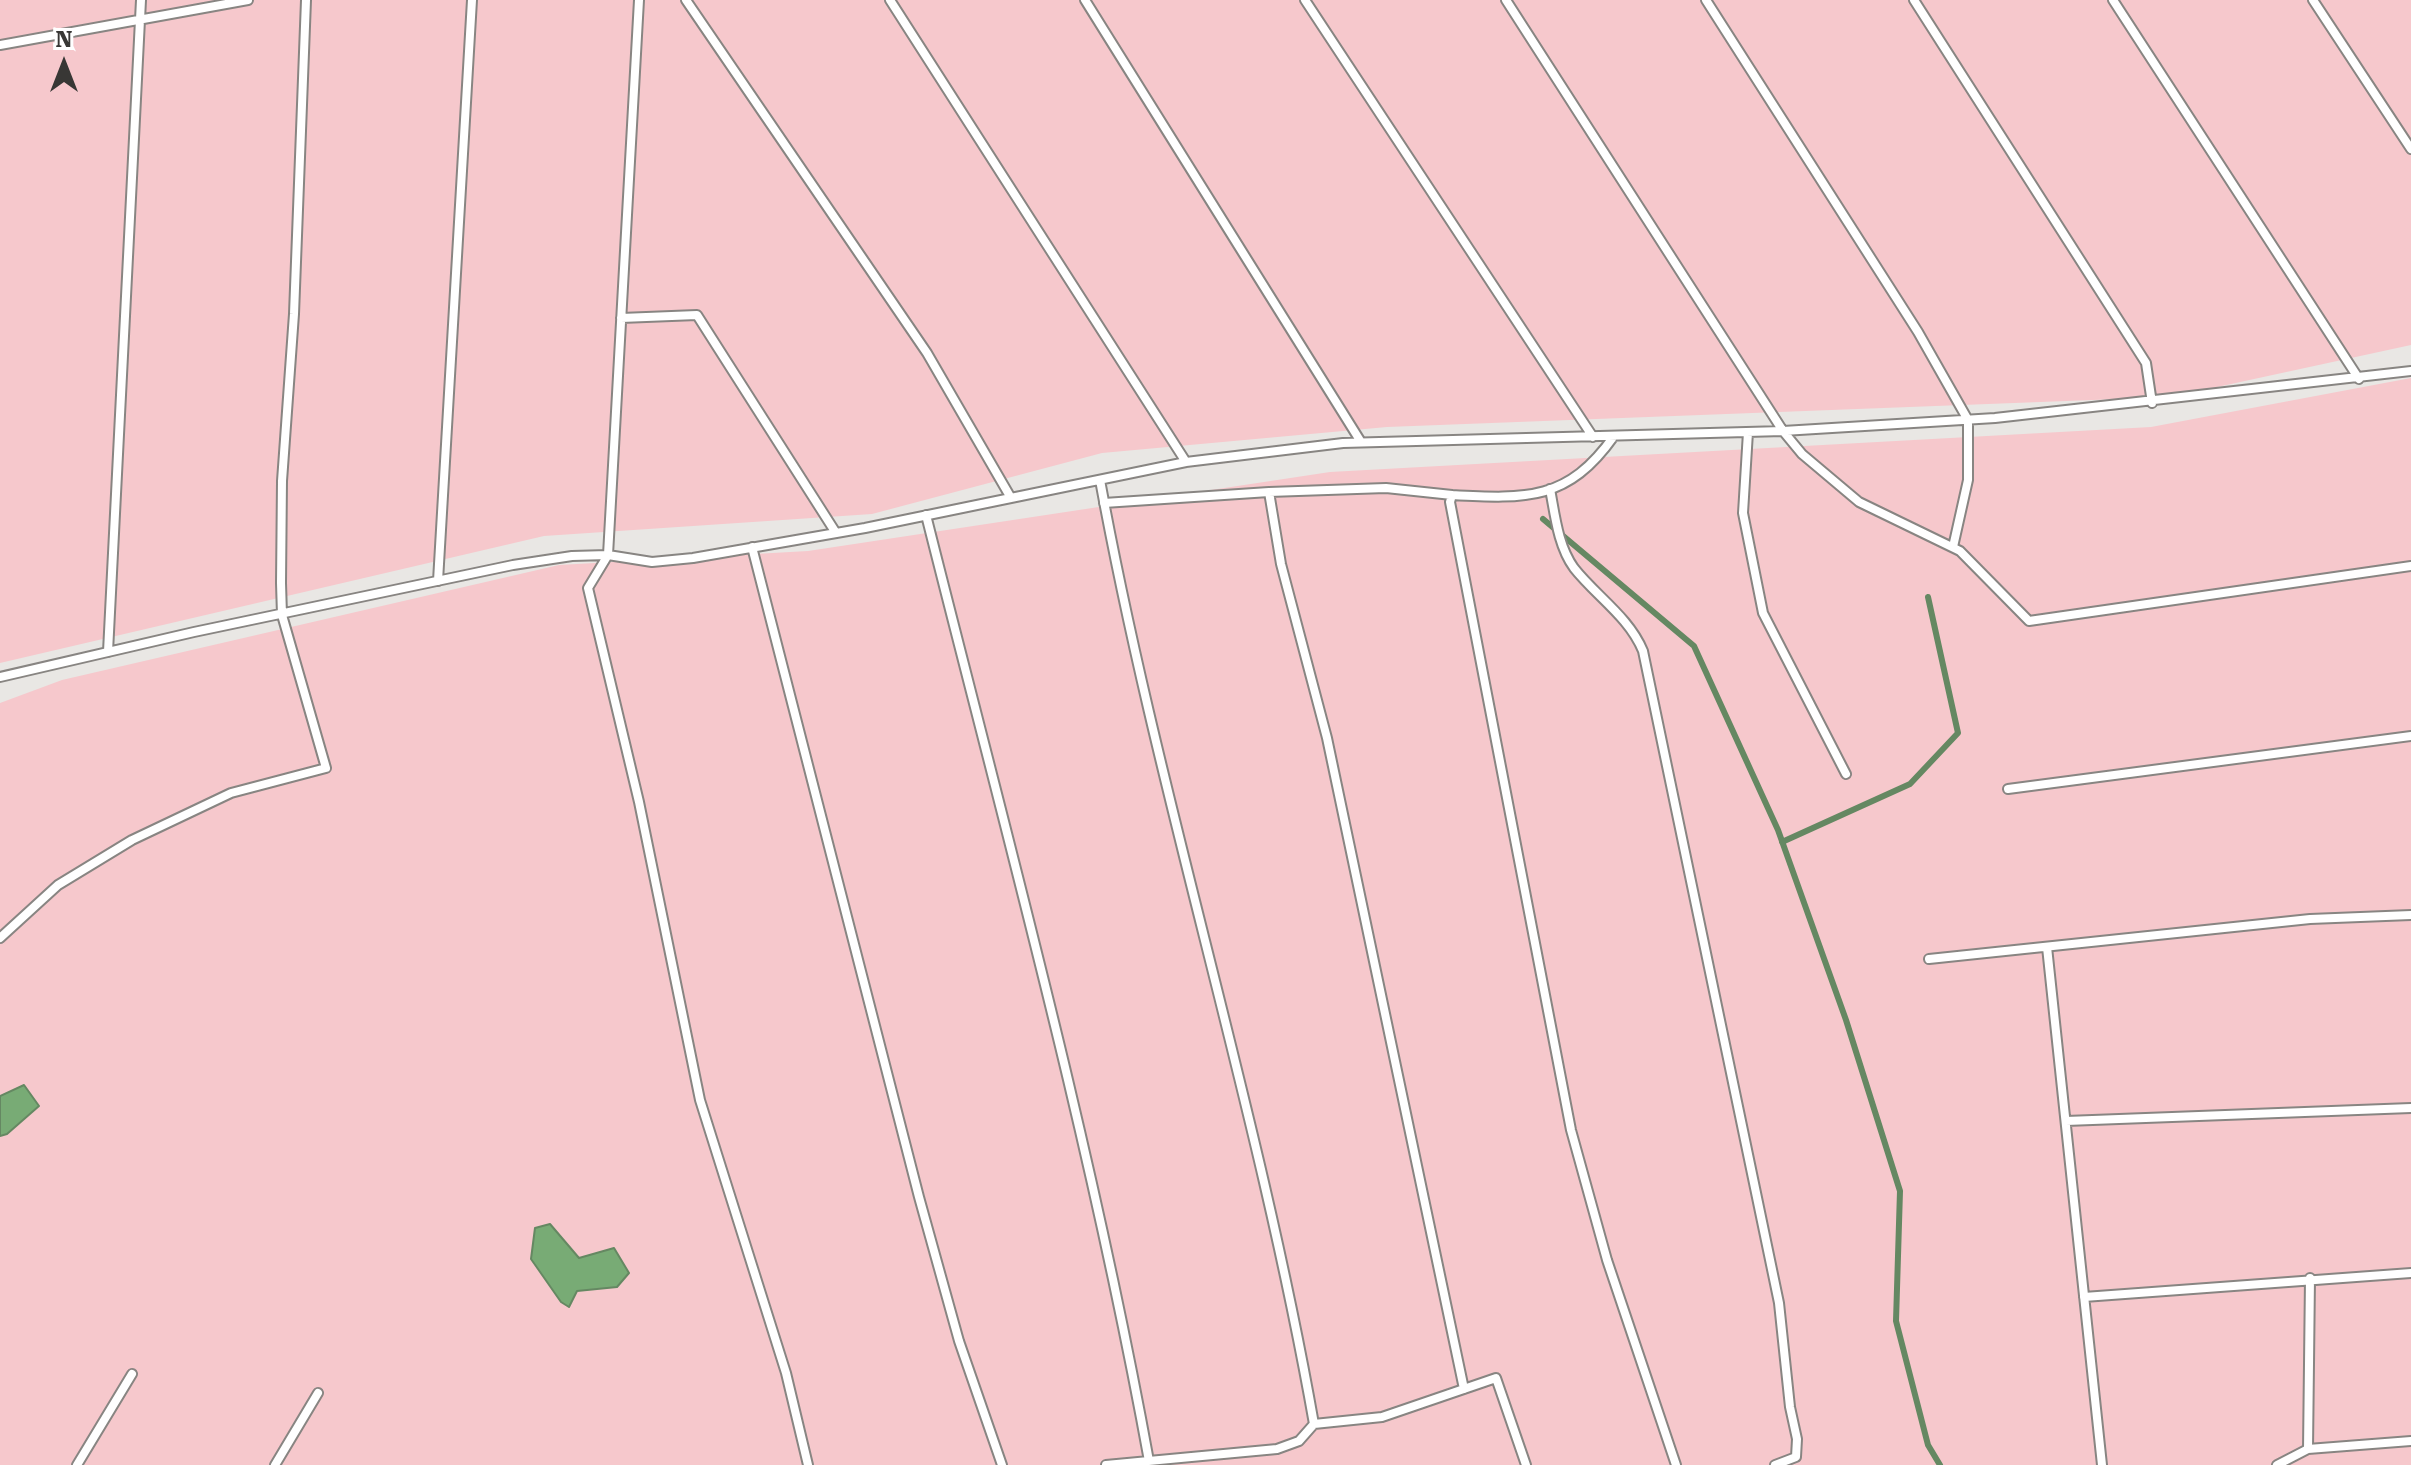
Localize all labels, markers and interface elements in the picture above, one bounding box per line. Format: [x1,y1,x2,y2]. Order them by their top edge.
north arrow [24,24,104,104]
text: N [56,27,72,52]

